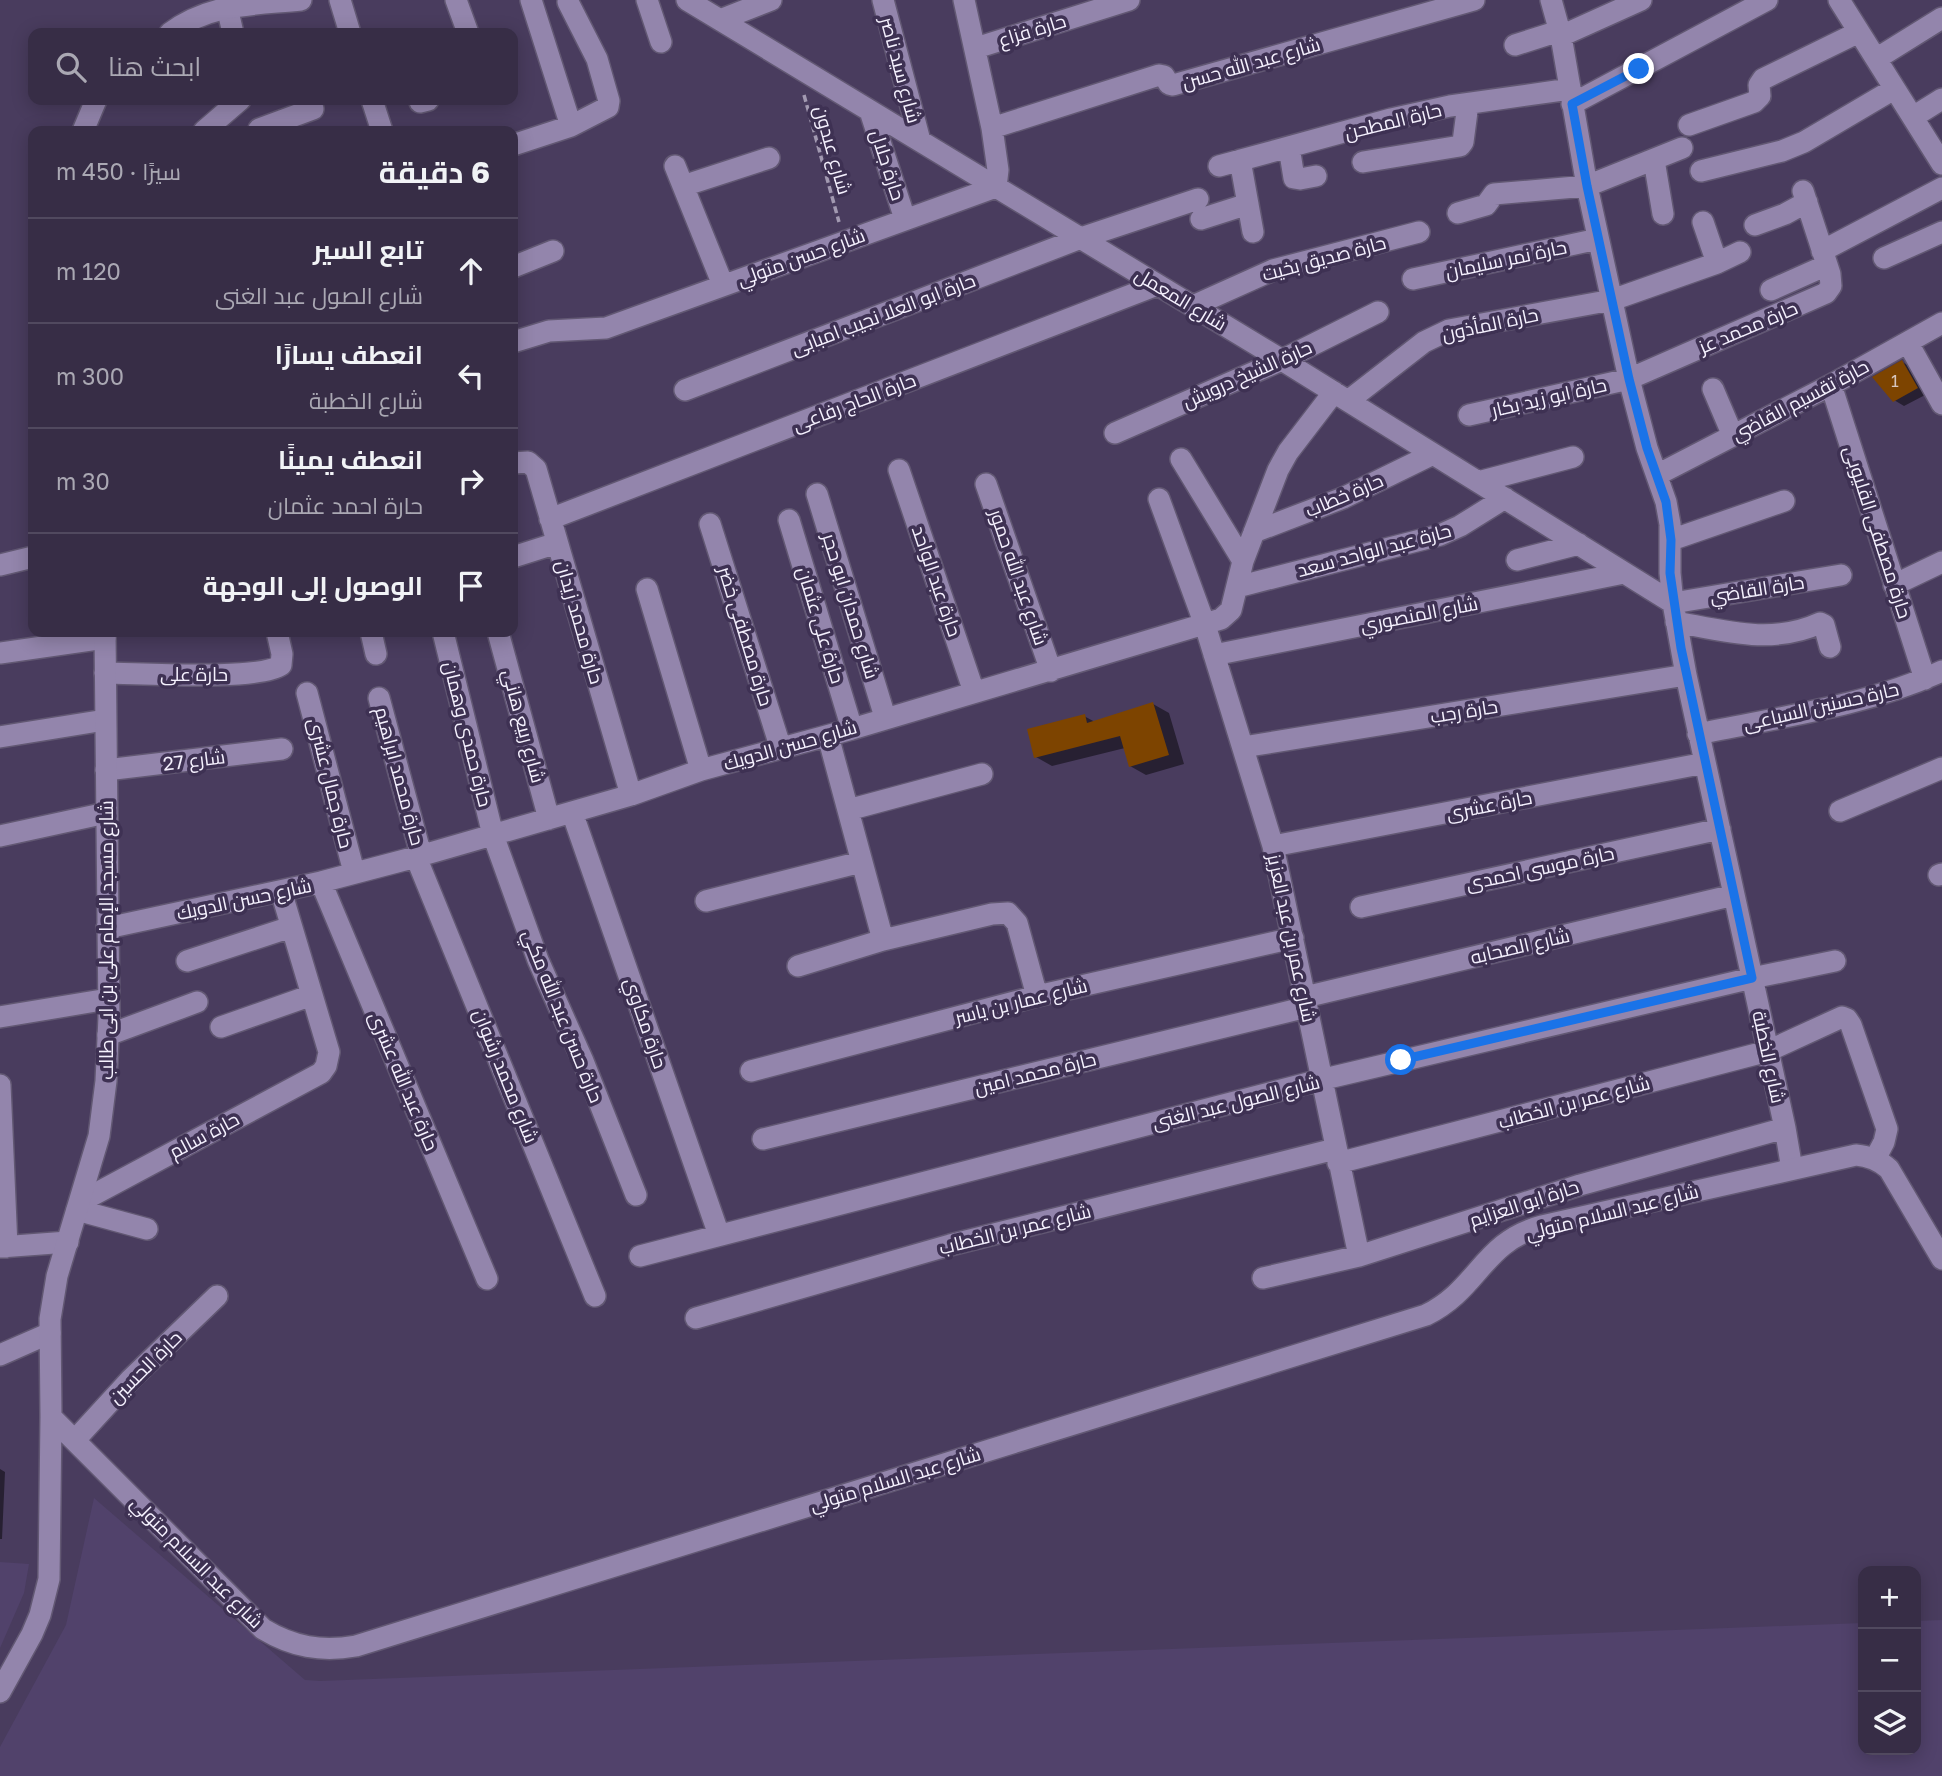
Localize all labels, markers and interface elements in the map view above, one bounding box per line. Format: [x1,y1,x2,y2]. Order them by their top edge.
street label: حارة فزاع [995,8,1069,54]
street label: شارع سيد ناصر [873,13,927,126]
search box [28,28,518,105]
street label: شارع عبد الله حسن [1179,32,1324,96]
icon: search [52,48,90,86]
text: ابحث هنا [108,51,201,82]
route end [1623,53,1654,84]
street label: حارة المطحن [1342,97,1444,145]
street label: شارع عبدون [807,103,857,198]
street label: حارة جلال [865,127,911,203]
text: 6 دقيقة [379,154,490,190]
text: سيرًا · 450 m [56,157,181,185]
street label: شارع حسن متولي [734,223,869,294]
street label: حارة صديق بخيت [1259,230,1389,287]
text: تابع السير [313,234,423,265]
street label: حارة نمر سليمان [1443,234,1569,284]
icon: ahead [452,252,490,290]
text: 120 m [56,257,121,285]
street label: شارع المعمل [1130,262,1231,338]
street label: حارة ابو العلا نجيب امبابى [787,268,979,360]
text: شارع الصول عبد الغنى [215,281,423,309]
street label: حارة محمد عز [1694,295,1801,359]
street label: حارة المأذون [1440,302,1540,346]
street label: حارة الشيخ درويش [1179,335,1316,415]
text: انعطف يسارًا [275,339,423,370]
street label: حارة تقسيم القاضي [1727,354,1874,449]
icon: left [452,357,490,395]
text: 300 m [56,362,124,390]
street label: حارة الحاج رفاعى [789,367,920,438]
house number: 1 [1891,371,1899,391]
street label: حارة ابو زيد بكار [1488,372,1609,422]
text: شارع الخطبة [309,386,423,414]
street label: حارة مصطفى القليوبى [1839,443,1917,621]
text: انعطف يمينًا [278,444,423,475]
icon: right [452,462,490,500]
text: 30 m [56,467,110,495]
street label: حارة خطاب [1301,468,1387,522]
text: حارة احمد عثمان [268,491,423,519]
street label: شارع عبد الله حمور [982,505,1054,649]
street label: حارة عبد الواحد سعد [1294,518,1454,582]
street label: حارة عبد الواحد [907,522,967,640]
street label: شارع حمدان ابو حجر [815,529,885,682]
street label: حارة محمد زيدان [551,557,609,687]
street label: حارة مصطفى خضر [713,562,779,709]
street label: حارة على عثمان [792,564,850,686]
icon: arrive [452,567,490,605]
text: الوصول إلى الوجهة [203,570,423,601]
street label: حارة القاضي [1708,570,1806,611]
street label: شارع المنصوري [1358,591,1481,640]
street label: حارة حمدى وهمان [438,659,498,809]
street label: حارة على [160,662,228,686]
street label: شارع ربيع هاني [494,667,551,786]
street label: حارة حسنين السباعى [1741,676,1901,736]
street label: حارة رجب [1429,694,1499,728]
street label: حارة محمد ابراهيم [368,704,430,849]
street label: حارة جمال عشرى [303,715,359,851]
street label: شارع حسن الدويك [721,715,860,777]
street label: شارع 27 [161,744,227,778]
street label: حارة عشرى [1444,785,1534,825]
street label: شارع مسجد الإمام على بن ابى طالب [94,800,120,1080]
street label: حارة موسى احمدى [1464,841,1616,895]
street label: شارع عمر بن عبد العزيز [1260,851,1322,1025]
street label: شارع حسن الدويك [174,873,314,927]
street label: شارع الصحابه [1468,923,1572,971]
street label: حارة حسن عبد الله مكي [514,926,609,1107]
street label: شارع عمار بن ياسر [951,973,1090,1031]
street label: حارة مكاوي [616,974,673,1073]
street label: شارع محمد رشوان [466,1005,544,1147]
street label: حارة عبد الله عشرى [364,1008,444,1154]
street label: شارع الخطبة [1746,1008,1791,1106]
route start [1385,1044,1416,1075]
street label: حارة محمد امين [972,1046,1098,1100]
street label: شارع الصول عبد الغنى [1150,1070,1323,1136]
street label: شارع عمر بن الخطاب [1496,1070,1653,1136]
street label: حارة سالم [165,1107,244,1165]
street label: حارة ابو العزايم [1466,1174,1582,1234]
street label: شارع عبد السلام متولي [1523,1179,1702,1248]
street label: شارع عمر بن الخطاب [936,1199,1094,1261]
street label: حارة الحسين [103,1325,187,1409]
street label: شارع عبد السلام متولي [807,1442,984,1519]
street label: شارع عبد السلام متولي [124,1491,268,1635]
map controls [1858,1566,1921,1755]
button: + [1858,1566,1921,1629]
button: − [1858,1629,1921,1692]
button: layers [1858,1692,1921,1755]

